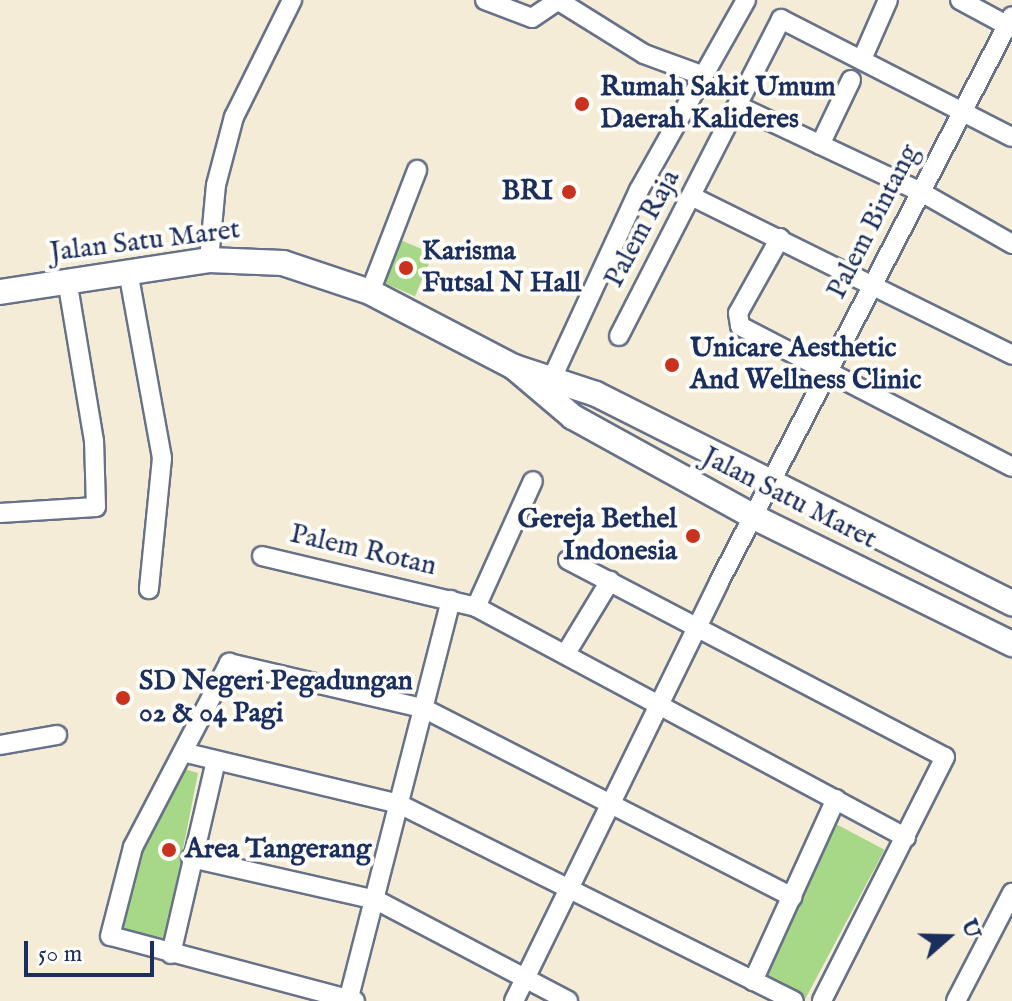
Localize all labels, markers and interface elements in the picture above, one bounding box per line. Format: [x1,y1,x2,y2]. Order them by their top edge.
place label: Rumah Sakit Umum Daerah Kalideres [600,71,836,137]
marker: Rumah Sakit Umum Daerah Kalideres [571,93,593,115]
street label: Palem Bintang [821,139,927,305]
street label: Palem Raja [598,164,688,294]
place label: BRI [501,175,553,209]
marker: BRI [560,183,578,201]
street label: Jalan Satu Maret [48,214,242,270]
place label: Karisma Futsal N Hall [422,235,581,301]
marker: Karisma Futsal N Hall [397,259,415,277]
place label: Unicare Aesthetic And Wellness Clinic [690,332,921,398]
marker: Unicare Aesthetic And Wellness Clinic [661,354,683,376]
street label: Jalan Satu Maret [696,441,882,557]
place label: Gereja Bethel Indonesia [518,503,677,569]
street label: Palem Rotan [287,518,439,584]
marker: Gereja Bethel Indonesia [684,527,702,545]
place label: SD Negeri Pegadungan 02 & 04 Pagi [139,665,413,731]
marker: SD Negeri Pegadungan 02 & 04 Pagi [114,689,132,707]
place label: Area Tangerang [185,833,371,867]
marker: Area Tangerang [160,841,178,859]
north arrow [908,897,988,977]
text: U [954,915,987,942]
scale bar [28,925,158,975]
text: 50 m [38,939,82,970]

